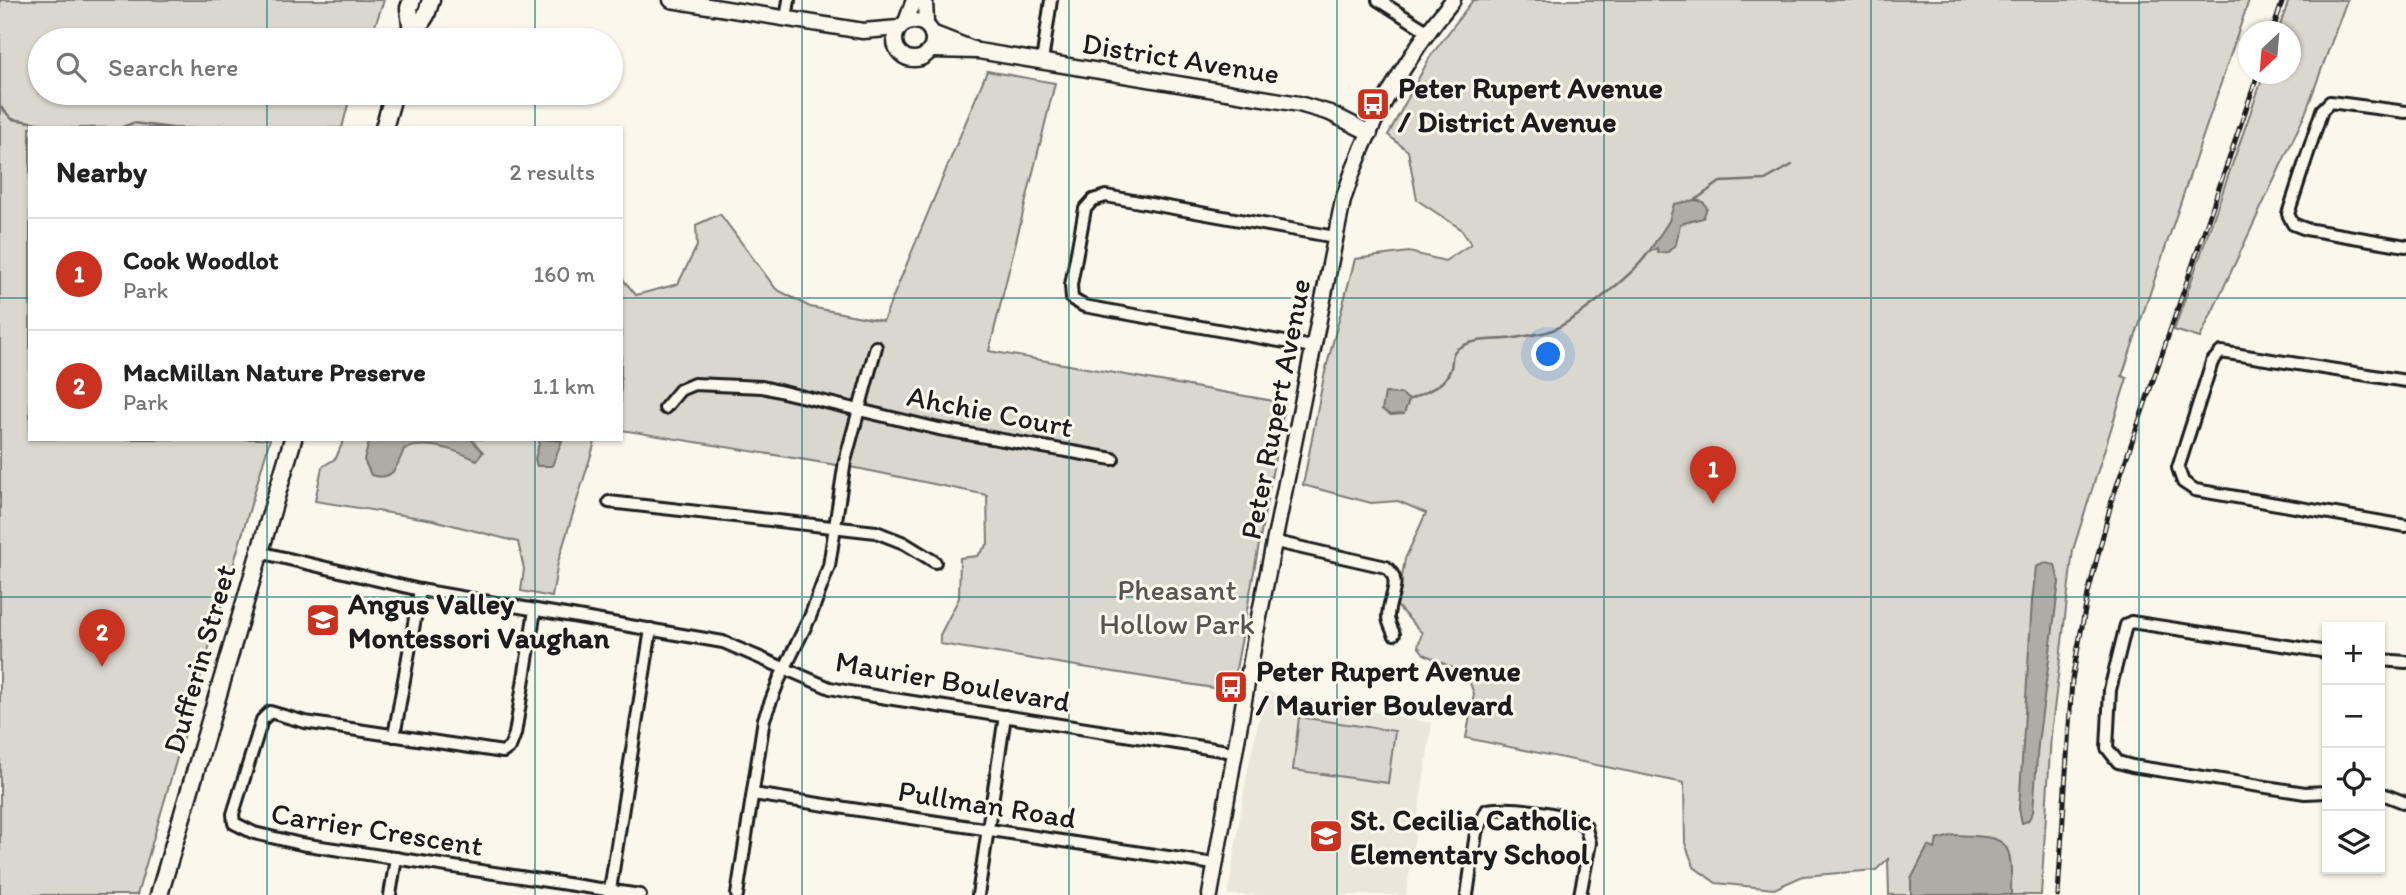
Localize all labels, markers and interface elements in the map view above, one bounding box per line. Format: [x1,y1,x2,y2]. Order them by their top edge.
north arrow [2238,21,2301,84]
street label: District Avenue [1080,24,1282,92]
search box [28,28,623,105]
icon: search [52,48,90,86]
text: Search here [108,51,238,83]
place label: Peter Rupert Avenue / District Avenue [1397,69,1663,140]
bus stop icon: Peter Rupert Avenue / District Avenue [1354,85,1392,123]
text: Nearby [56,153,147,190]
text: 2 results [509,158,595,186]
text: Cook Woodlot [123,244,279,276]
text: 1 [74,260,84,288]
text: 160 m [533,260,595,288]
text: Park [123,276,168,304]
street label: Peter Rupert Avenue [1232,276,1318,542]
your location [1531,337,1565,371]
text: MacMillan Nature Preserve [123,356,426,388]
text: 2 [73,372,85,400]
text: 1.1 km [532,372,595,400]
street label: Ahchie Court [904,377,1076,445]
text: Park [123,388,168,416]
pin: 1 [1690,446,1736,504]
street label: Dufferin Street [154,560,244,758]
park label: Pheasant Hollow Park [1099,571,1255,642]
place label: Angus Valley Montessori Vaughan [347,585,610,656]
school or university icon: Angus Valley Montessori Vaughan [304,601,342,639]
pin: 2 [79,609,125,667]
map controls [2322,622,2385,874]
button: + [2322,622,2385,685]
street label: Maurier Boulevard [833,642,1073,720]
place label: Peter Rupert Avenue / Maurier Boulevard [1255,652,1521,723]
bus stop icon: Peter Rupert Avenue / Maurier Boulevard [1212,668,1250,706]
button: − [2322,685,2385,748]
button: locate [2322,748,2385,811]
street label: Pullman Road [895,772,1079,836]
street label: Carrier Crescent [268,794,486,864]
place label: St. Cecilia Catholic Elementary School [1350,801,1592,872]
button: layers [2322,811,2385,874]
school or university icon: St. Cecilia Catholic Elementary School [1307,817,1345,855]

